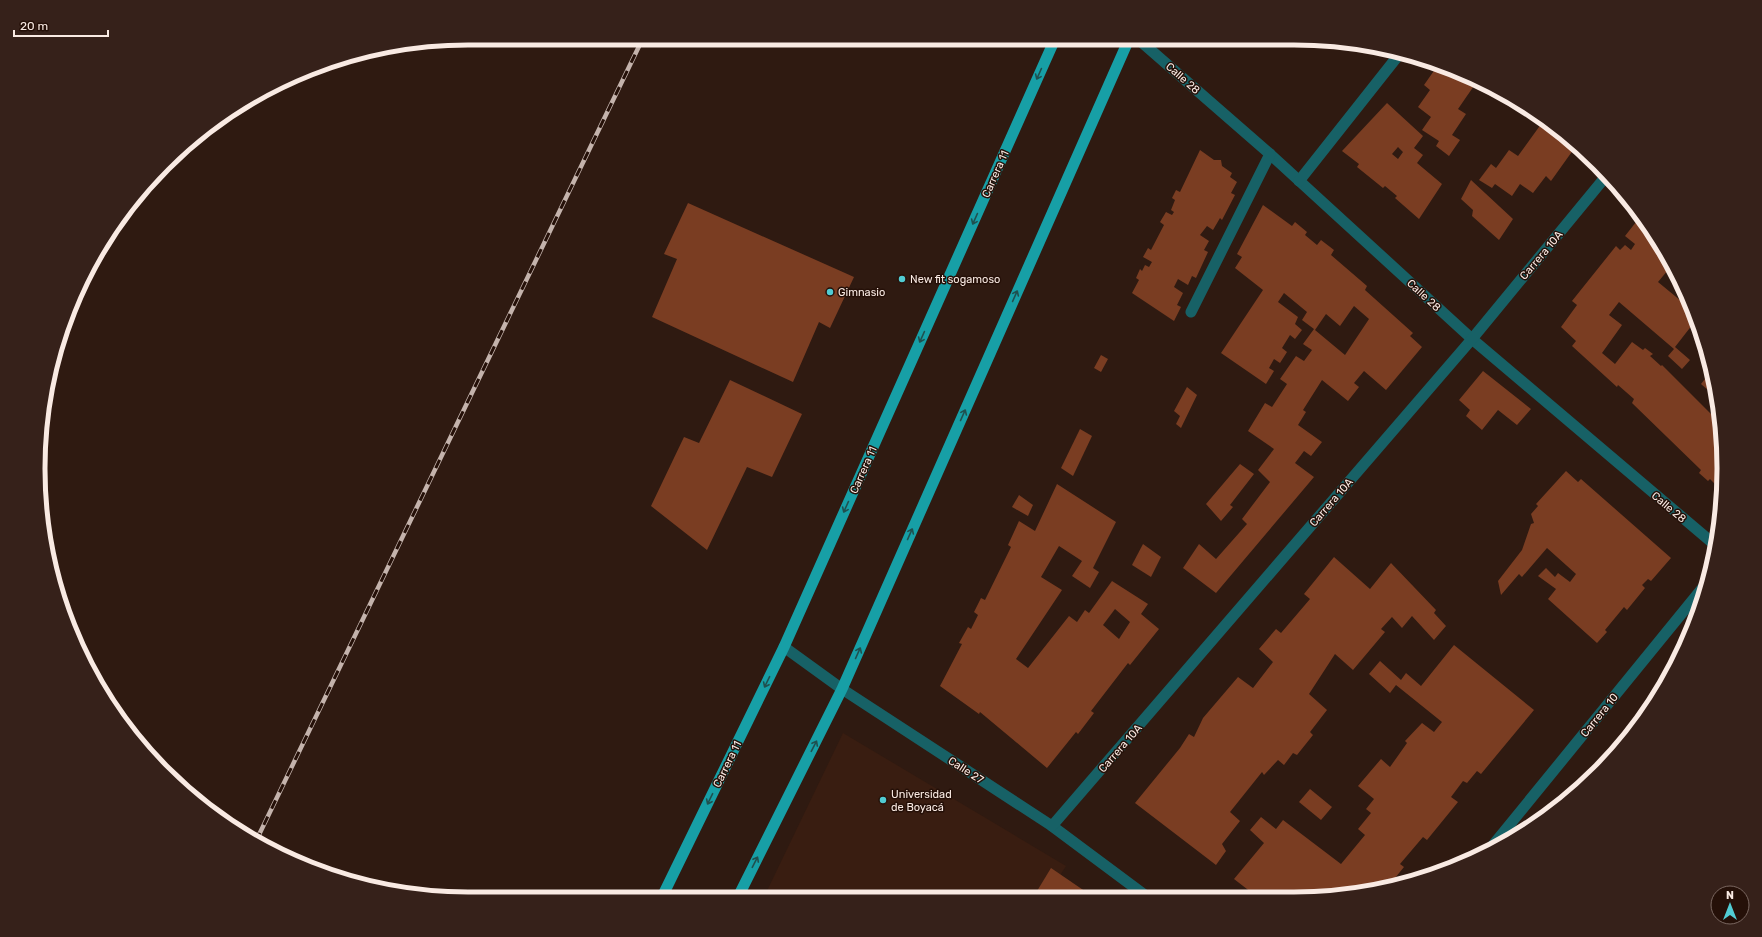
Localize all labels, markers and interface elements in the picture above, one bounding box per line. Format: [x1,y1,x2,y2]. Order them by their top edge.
scale bar [14,12,108,38]
text: 20 m [20,19,48,33]
street label: Calle 28 [1163,60,1202,97]
one-way arrow [1035,68,1042,80]
street label: Carrera 11 [979,149,1012,200]
one-way arrow [971,212,978,224]
street label: Carrera 10A [1517,228,1566,282]
place label: New fit sogamoso [910,273,1000,286]
marker: New fit sogamoso [897,274,907,284]
street label: Calle 28 [1404,277,1443,314]
place label: Gimnasio [838,286,885,299]
marker: Gimnasio [825,287,835,297]
one-way arrow [1012,290,1020,302]
one-way arrow [918,331,925,343]
one-way arrow [960,409,967,421]
street label: Carrera 11 [847,445,880,496]
street label: Carrera 10A [1307,475,1356,529]
street label: Calle 28 [1649,489,1689,526]
one-way arrow [842,501,849,513]
one-way arrow [907,528,915,540]
one-way arrow [855,647,862,659]
one-way arrow [763,676,770,688]
street label: Carrera 10 [1578,691,1621,740]
street label: Carrera 10A [1096,721,1145,775]
street label: Carrera 11 [711,739,744,790]
one-way arrow [810,740,818,752]
street label: Calle 27 [946,754,986,787]
place label: Universidad de Boyacá [891,788,952,814]
one-way arrow [706,793,713,805]
marker: Universidad de Boyacá [878,795,888,805]
one-way arrow [752,857,759,869]
north arrow [1710,885,1750,925]
text: N [1726,889,1734,902]

